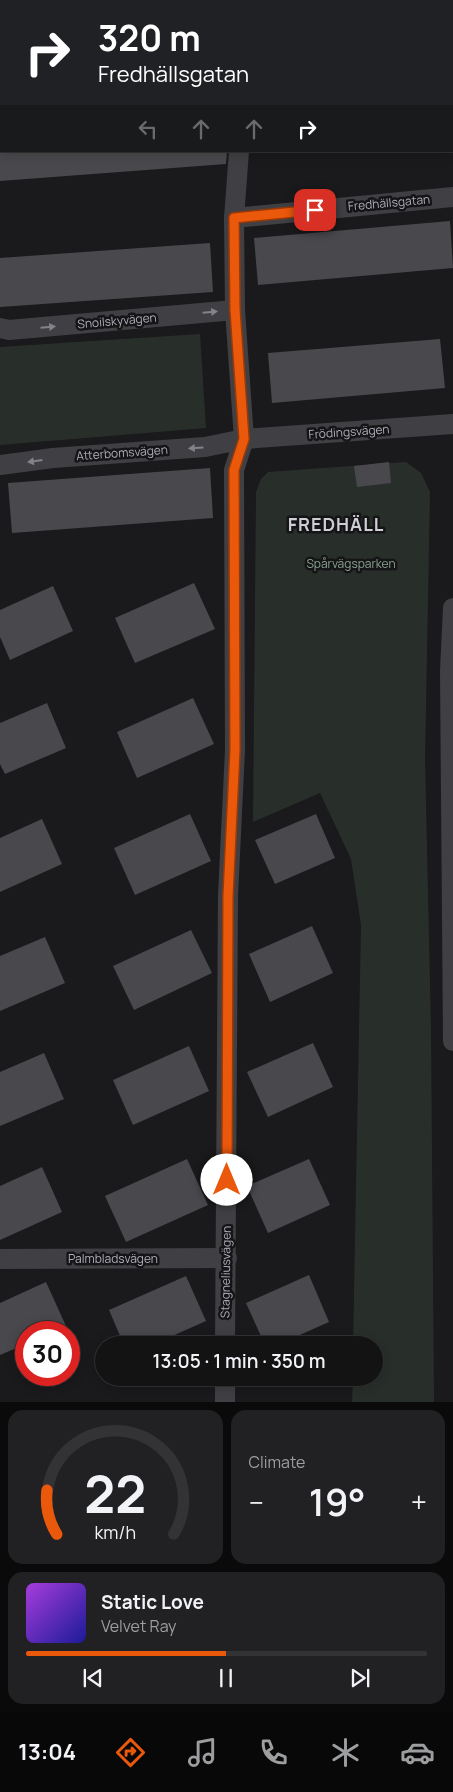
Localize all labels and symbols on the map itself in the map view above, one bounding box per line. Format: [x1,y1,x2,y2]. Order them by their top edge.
pin [294,189,336,231]
street label: Fredhällsgatan [347,190,431,215]
one-way arrow [202,308,218,316]
street label: Snoilskyvägen [77,309,157,332]
one-way arrow [41,322,57,330]
street label: Frödingsvägen [308,420,390,443]
street label: Atterbomsvägen [76,441,168,464]
one-way arrow [188,444,204,452]
one-way arrow [26,457,42,465]
district label: FREDHÄLL [288,512,384,536]
park label: Spårvägsparken [306,555,396,572]
position arrow [200,1153,252,1205]
street label: Stagneliusvägen [216,1226,235,1318]
street label: Palmbladsvägen [68,1250,158,1267]
speed limit sign: 30 [15,1321,80,1386]

